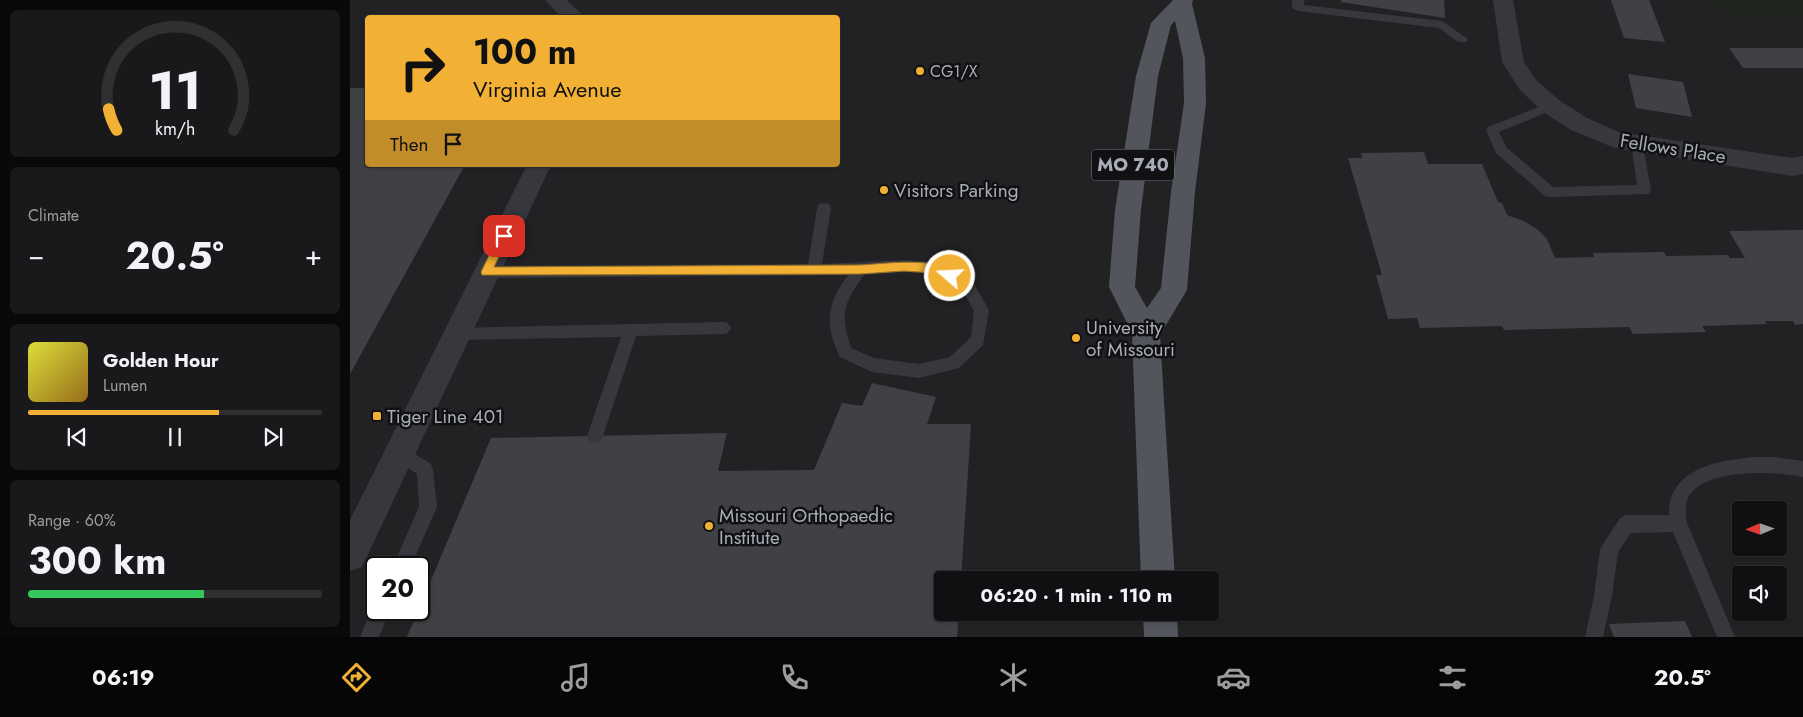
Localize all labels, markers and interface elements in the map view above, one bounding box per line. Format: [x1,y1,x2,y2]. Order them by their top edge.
text: 100 m [473,27,576,77]
icon: right [390,35,455,100]
text: 11 [149,53,201,129]
place label: CG1/X [930,60,978,83]
marker: CG1/X [914,65,926,77]
text: Virginia Avenue [473,73,622,105]
text: km/h [155,116,195,142]
street label: Fellows Place [1618,127,1728,170]
icon: arrive [439,130,467,158]
text: Then [390,131,429,158]
road number: MO 740 [1092,150,1174,180]
place label: Visitors Parking [894,177,1019,204]
marker: Visitors Parking [878,184,890,196]
text: Climate [28,204,79,227]
pin [483,215,525,257]
icon: arrive [490,222,518,250]
text: 20.5° [126,228,224,283]
text: − [28,235,45,276]
text: + [305,235,322,276]
position arrow [923,249,975,301]
place label: University of Missouri [1086,314,1175,363]
marker: University of Missouri [1070,332,1082,344]
text: Golden Hour [103,347,219,374]
text: Lumen [103,374,147,397]
place label: Tiger Line 401 [387,403,504,430]
marker: Tiger Line 401 [371,410,383,422]
icon: previous [63,423,91,451]
icon: pause [161,423,189,451]
icon: next [259,423,287,451]
north arrow [1732,501,1788,556]
map controls [1732,501,1787,621]
place label: Missouri Orthopaedic Institute [719,502,893,551]
text: Range · 60% [28,509,116,532]
marker: Missouri Orthopaedic Institute [703,520,715,532]
text: 300 km [28,533,166,588]
speed limit sign: 20 [365,556,430,621]
button: sound [1732,566,1787,621]
text: 06:20 · 1 min · 110 m [981,582,1172,609]
icon: directions [339,660,374,695]
icon: music [558,660,593,695]
icon: phone [777,660,812,695]
icon: climate [996,660,1031,695]
icon: car [1216,660,1251,695]
icon: filters [1435,660,1470,695]
text: 06:19 [92,661,154,693]
text: 20.5° [1654,661,1711,693]

